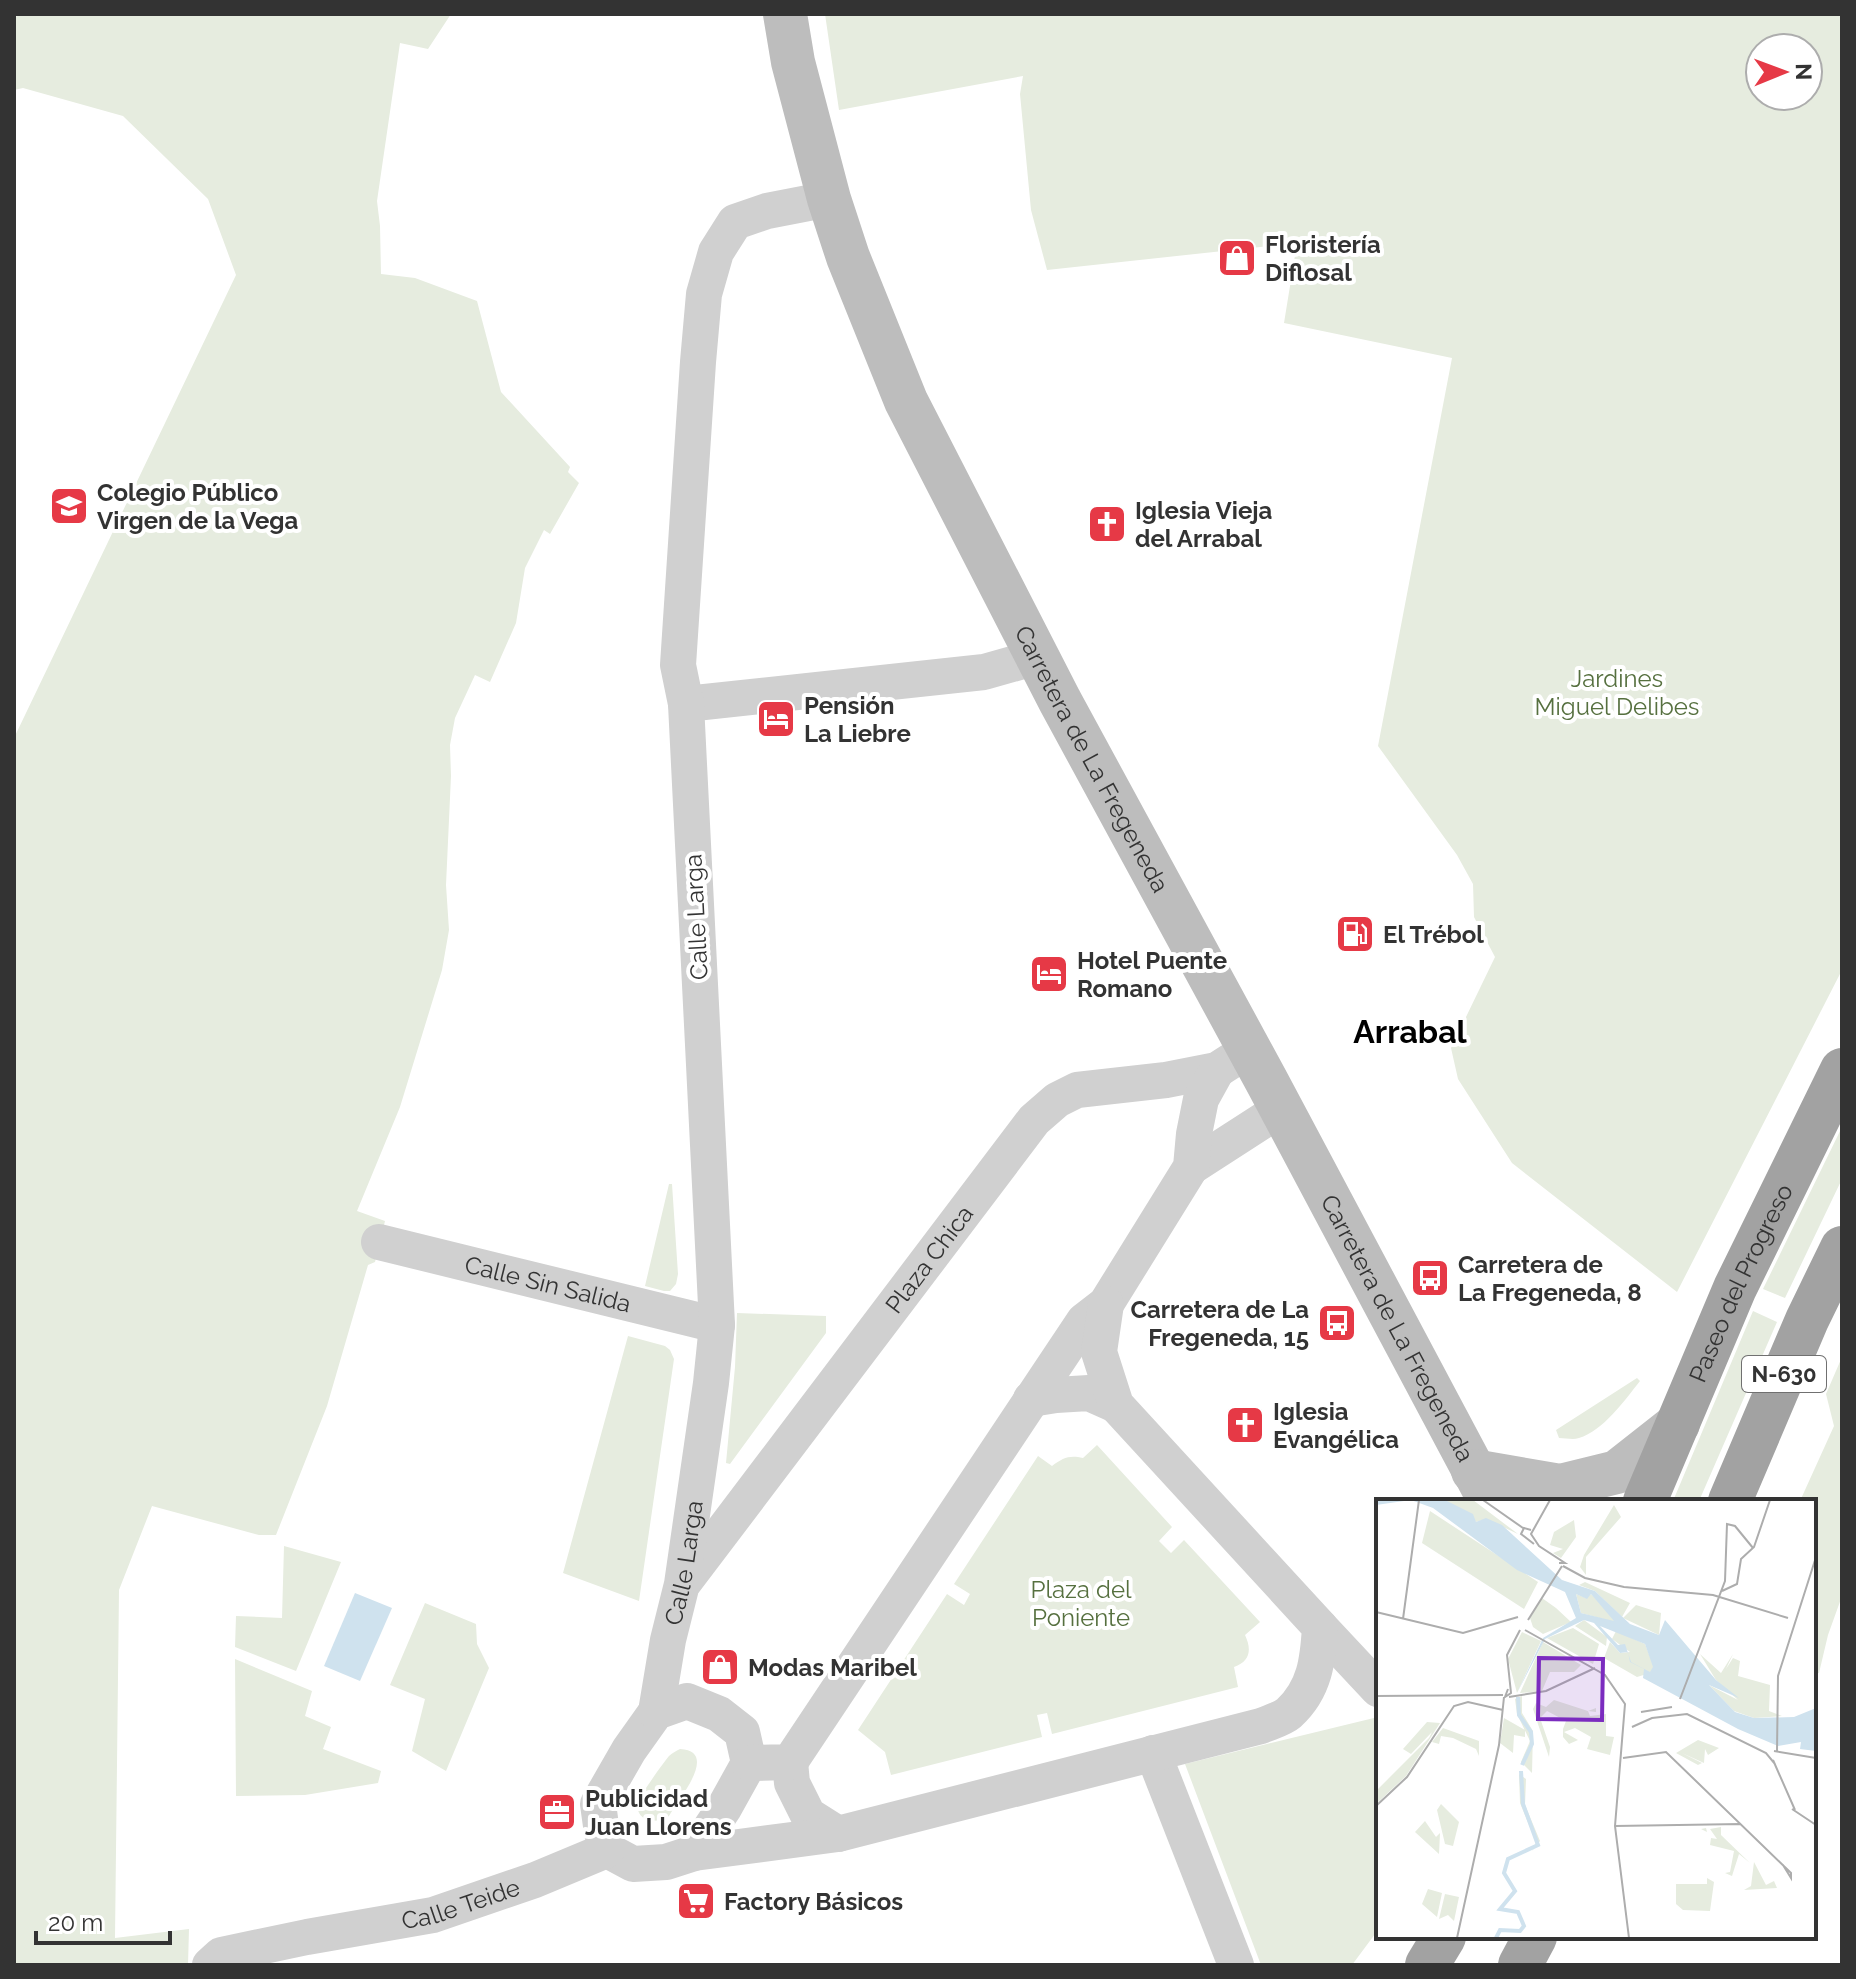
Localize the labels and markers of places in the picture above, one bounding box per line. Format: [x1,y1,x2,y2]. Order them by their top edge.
place label: Floristería Diflosal [1265,230,1381,287]
shop icon: Floristería Diflosal [1216,237,1258,279]
place label: Colegio Público Virgen de la Vega [97,478,298,535]
school or university icon: Colegio Público Virgen de la Vega [48,485,90,527]
place label: Iglesia Vieja del Arrabal [1135,496,1273,553]
church icon: Iglesia Vieja del Arrabal [1086,503,1128,545]
place label: Pensión La Liebre [804,691,911,748]
hotel icon: Pensión La Liebre [755,698,797,740]
fuel station icon: El Trébol [1334,913,1376,955]
place label: El Trébol [1383,920,1484,949]
place label: Hotel Puente Romano [1077,946,1227,1003]
hotel icon: Hotel Puente Romano [1028,953,1070,995]
place label: Carretera de La Fregeneda, 8 [1458,1250,1642,1307]
bus stop icon: Carretera de La Fregeneda, 8 [1409,1257,1451,1299]
place label: Carretera de La Fregeneda, 15 [1130,1295,1309,1352]
bus stop icon: Carretera de La Fregeneda, 15 [1316,1302,1358,1344]
place label: Iglesia Evangélica [1273,1397,1399,1454]
church icon: Iglesia Evangélica [1224,1404,1266,1446]
shop icon: Modas Maribel [699,1646,741,1688]
place label: Modas Maribel [748,1653,917,1682]
place label: Publicidad Juan Llorens [585,1784,732,1841]
office icon: Publicidad Juan Llorens [536,1791,578,1833]
supermarket icon: Factory Básicos [675,1880,717,1922]
place label: Factory Básicos [724,1887,903,1916]

